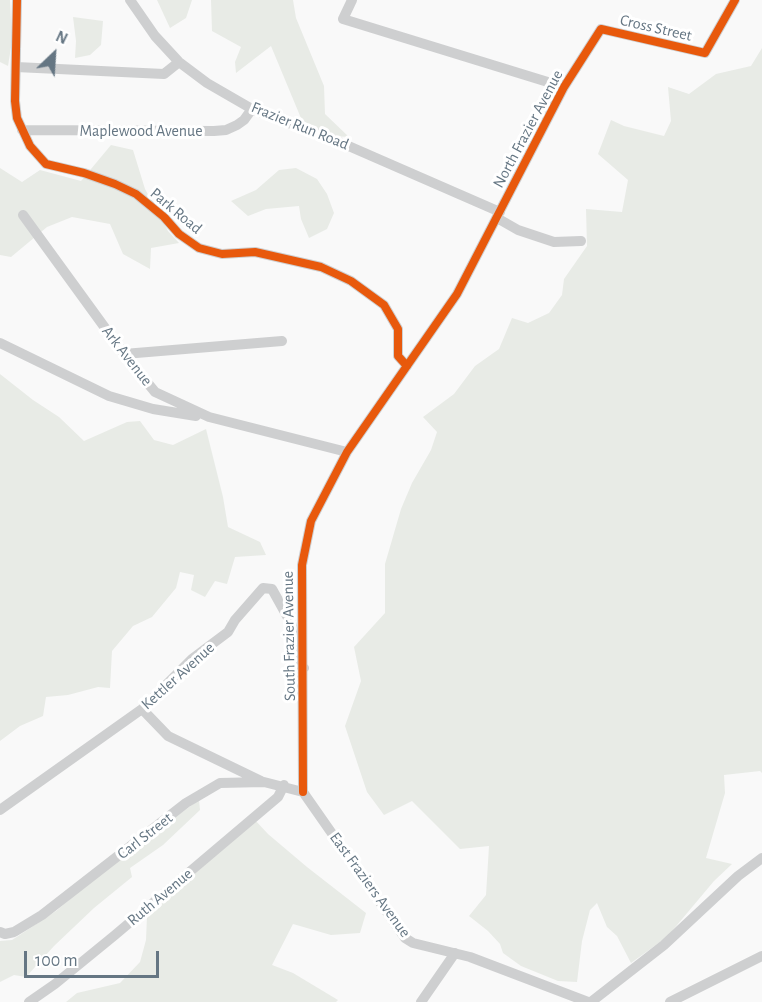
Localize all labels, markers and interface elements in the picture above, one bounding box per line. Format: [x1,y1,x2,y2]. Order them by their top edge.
street label: Cross Street [618,10,694,46]
north arrow [24,24,84,84]
text: N [53,28,70,47]
street label: North Frazier Avenue [489,67,567,191]
street label: Frazier Run Road [248,98,352,154]
street label: Maplewood Avenue [79,121,203,141]
street label: Park Road [146,184,206,238]
street label: Ark Avenue [98,322,156,390]
street label: South Frazier Avenue [278,571,300,701]
street label: Kettler Avenue [137,638,219,714]
street label: Carl Street [113,808,177,864]
street label: East Fraziers Avenue [325,829,415,941]
street label: Ruth Avenue [123,864,197,930]
scale bar [27,939,162,977]
text: 100 m [35,952,78,970]

